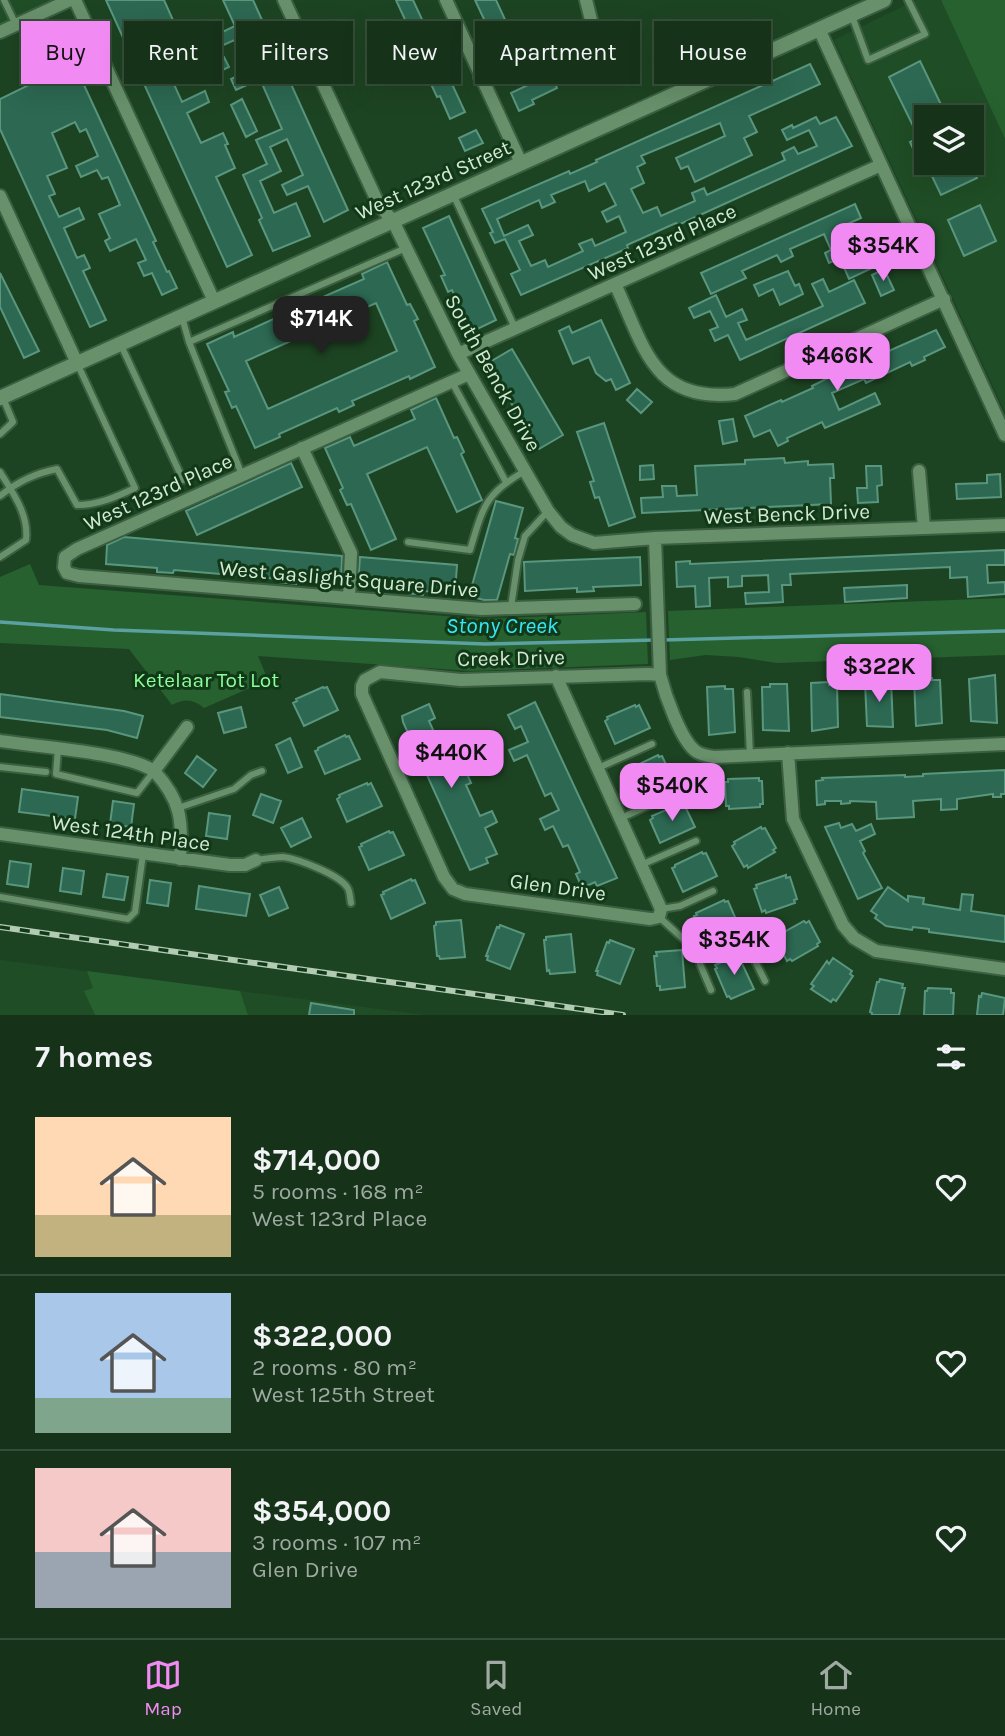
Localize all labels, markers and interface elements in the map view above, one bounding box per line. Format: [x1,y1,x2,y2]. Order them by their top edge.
chip: Buy [21,21,110,84]
chip: Rent [124,21,222,84]
chip: Filters [236,21,353,84]
chip: New [367,21,461,84]
chip: Apartment [475,21,640,84]
chip: House [654,21,771,84]
map controls [914,105,984,175]
button: layers [914,105,984,175]
street label: West 123rd Street [352,135,514,225]
street label: West 123rd Place [584,198,740,286]
pin: $354K [834,224,932,283]
text: $354K [847,232,919,259]
street label: South Benck Drive [440,290,546,456]
pin: $714K [272,296,370,356]
text: $714K [289,305,353,332]
pin: $466K [788,334,886,393]
text: $466K [801,342,873,369]
street label: West 123rd Place [80,448,236,536]
street label: West Benck Drive [704,499,870,529]
street label: West Gaslight Square Drive [218,556,480,602]
water label: Stony Creek [446,612,559,639]
pin: $322K [830,644,928,704]
street label: Creek Drive [457,645,565,671]
text: $322K [842,653,916,680]
park label: Ketelaar Tot Lot [133,668,279,692]
pin: $440K [402,730,500,790]
text: $440K [415,739,487,766]
pin: $540K [623,764,721,823]
text: $540K [636,772,708,799]
street label: West 124th Place [50,810,212,856]
street label: Glen Drive [508,868,608,906]
pin: $354K [685,918,783,977]
text: $354K [698,926,770,953]
icon: filters [932,1038,970,1076]
text: 7 homes [35,1039,153,1075]
text: $714,000 [252,1142,381,1178]
icon: home [91,1145,175,1229]
icon: heart [932,1168,970,1206]
text: 5 rooms · 168 m² [252,1178,424,1205]
text: West 123rd Place [252,1205,427,1232]
text: $322,000 [252,1318,392,1354]
icon: home [91,1321,175,1405]
icon: heart [932,1344,970,1382]
text: 2 rooms · 80 m² [252,1354,417,1381]
text: West 125th Street [252,1381,435,1408]
text: $354,000 [252,1493,391,1529]
icon: home [91,1496,175,1580]
icon: heart [932,1519,970,1557]
text: 3 rooms · 107 m² [252,1529,421,1556]
text: Glen Drive [252,1556,358,1583]
tab: Map [144,1656,182,1720]
tab: Saved [470,1656,522,1720]
tab: Home [810,1656,861,1720]

